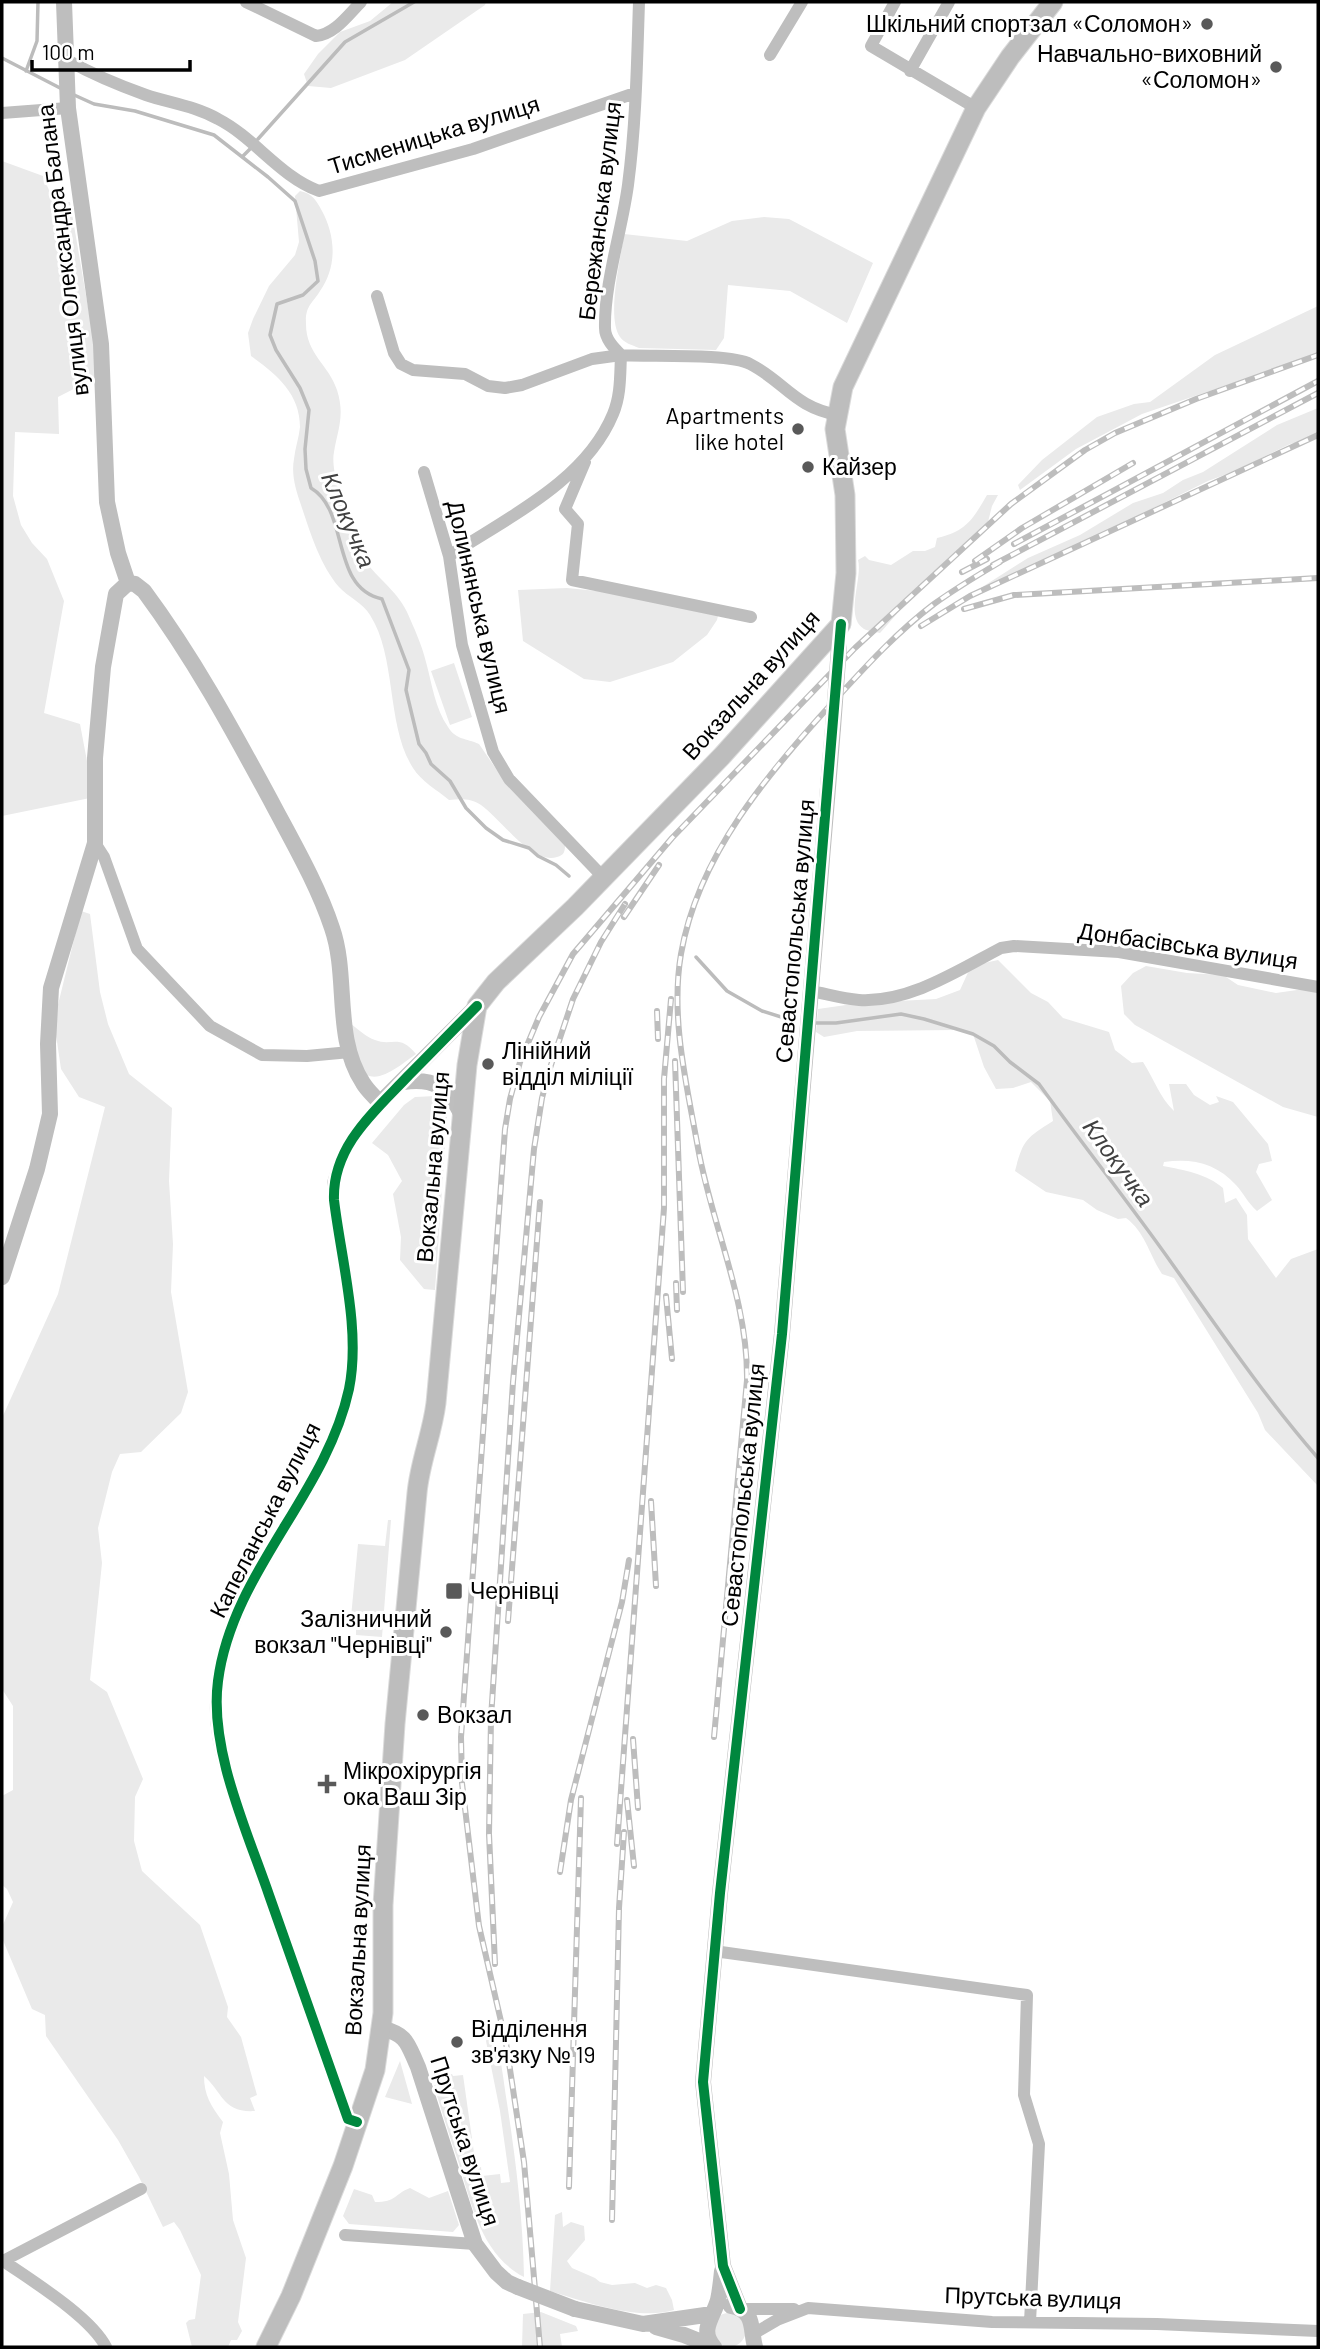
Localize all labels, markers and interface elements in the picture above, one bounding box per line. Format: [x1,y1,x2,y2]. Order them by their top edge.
place label: Шкільний спортзал «Соломон» [866,9,1193,37]
marker: Шкільний спортзал «Соломон» [1199,16,1215,32]
scale bar [32,28,189,72]
text: 100 m [42,39,95,64]
place label: Навчально-виховний «Соломон» [1037,39,1262,93]
marker: Навчально-виховний «Соломон» [1268,59,1284,75]
street label: Тисменицька вулиця [325,89,543,179]
street label: Бережанська вулиця [572,100,626,322]
street label: вулиця Олександра Балана [30,103,94,398]
place label: Apartments like hotel [666,401,784,455]
marker: Apartments like hotel [790,421,806,437]
place label: Кайзер [822,452,897,480]
marker: Кайзер [800,459,816,475]
water label: Клокучка [316,467,383,572]
street label: Долинянська вулиця [442,497,518,716]
street label: Вокзальна вулиця [676,604,825,765]
street label: Севастопольська вулиця [769,798,819,1064]
street label: Донбасівська вулиця [1077,916,1300,974]
place label: Лінійний відділ міліції [502,1036,634,1090]
marker: Лінійний відділ міліції [480,1056,496,1072]
street label: Вокзальна вулиця [410,1070,454,1264]
water label: Клокучка [1078,1113,1161,1212]
street label: Севастопольська вулиця [714,1362,770,1628]
street label: Капеланська вулиця [203,1417,326,1622]
place label: Чернівці [470,1576,559,1604]
marker: Чернівці [444,1581,464,1601]
place label: Залізничний вокзал "Чернівці" [254,1604,432,1658]
marker: Залізничний вокзал "Чернівці" [438,1624,454,1640]
place label: Вокзал [437,1700,512,1728]
marker: Вокзал [415,1707,431,1723]
place label: Мікрохірургія ока Ваш Зір [343,1756,482,1810]
marker: Мікрохірургія ока Ваш Зір [317,1774,337,1794]
street label: Вокзальна вулиця [338,1843,376,2036]
place label: Відділення зв'язку № 19 [471,2014,596,2068]
marker: Відділення зв'язку № 19 [449,2034,465,2050]
street label: Прутська вулиця [425,2052,507,2229]
street label: Прутська вулиця [944,2280,1122,2314]

